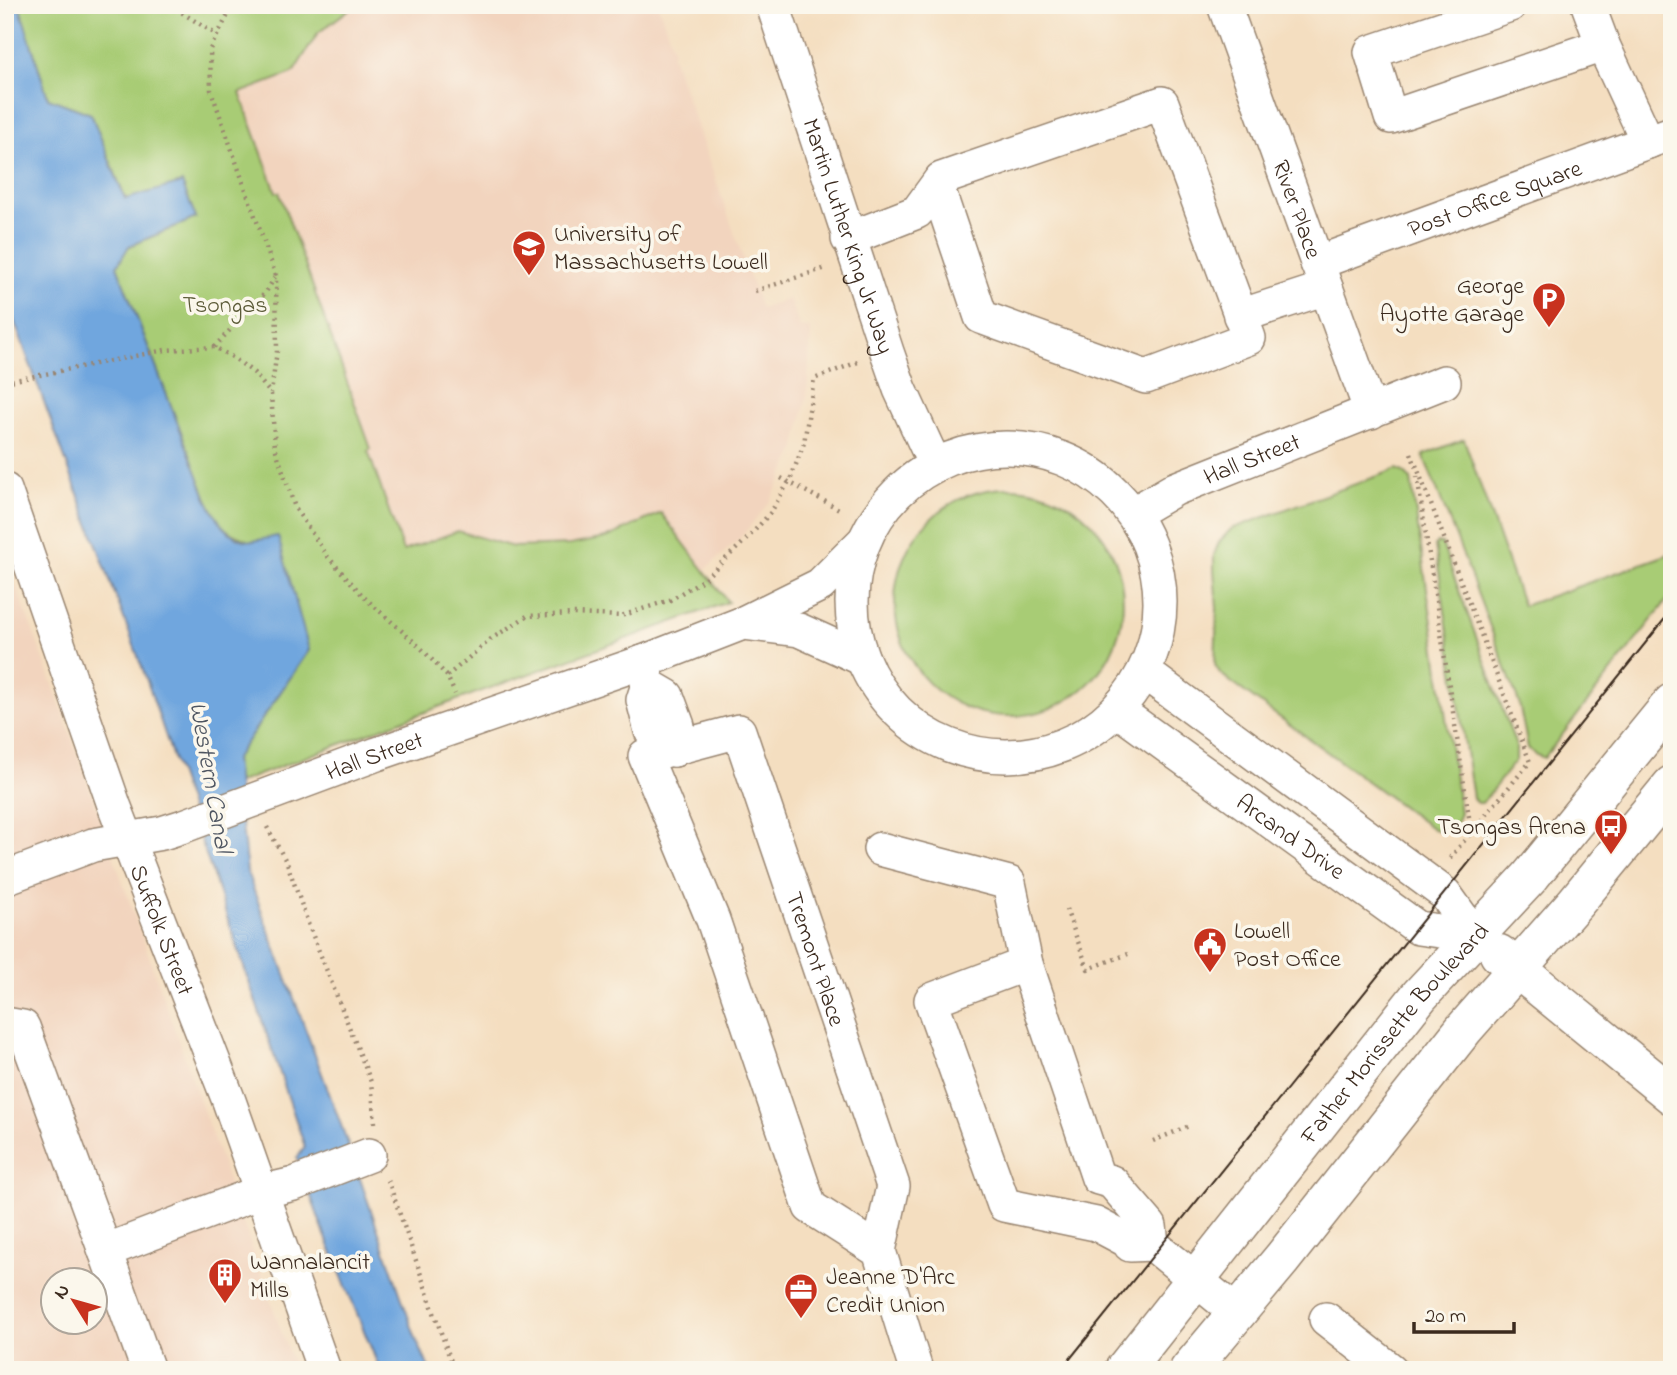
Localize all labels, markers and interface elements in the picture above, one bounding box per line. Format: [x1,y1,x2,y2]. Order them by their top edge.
street label: Martin Luther King Jr Way [791,114,902,359]
street label: Post Office Square [1403,152,1588,248]
street label: River Place [1261,156,1329,264]
place label: University of Massachusetts Lowell [554,218,768,281]
school or university icon: University of Massachusetts Lowell [510,228,548,277]
place label: George Ayotte Garage [1380,270,1524,334]
parking icon: George Ayotte Garage [1530,280,1568,329]
park label: Tsongas [182,289,268,324]
street label: Hall Street [1199,426,1306,496]
water label: Western Canal [177,699,241,858]
street label: Hall Street [321,724,429,792]
street label: Arcand Drive [1228,787,1352,890]
bus stop icon: Tsongas Arena [1592,807,1630,856]
place label: Tsongas Arena [1437,811,1586,846]
street label: Suffolk Street [119,860,201,1001]
street label: Tremont Place [775,888,853,1032]
place label: Lowell Post Office [1234,915,1341,978]
street label: Father Morissette Boulevard [1293,916,1499,1154]
public building icon: Lowell Post Office [1191,925,1229,974]
place label: Wannalancit Mills [250,1246,370,1309]
building icon: Wannalancit Mills [206,1256,244,1305]
place label: Jeanne D'Arc Credit Union [826,1261,955,1324]
north arrow [38,1266,108,1336]
office icon: Jeanne D'Arc Credit Union [782,1271,820,1320]
text: N [48,1279,77,1306]
scale bar [1414,1291,1514,1335]
text: 20 m [1425,1302,1466,1332]

